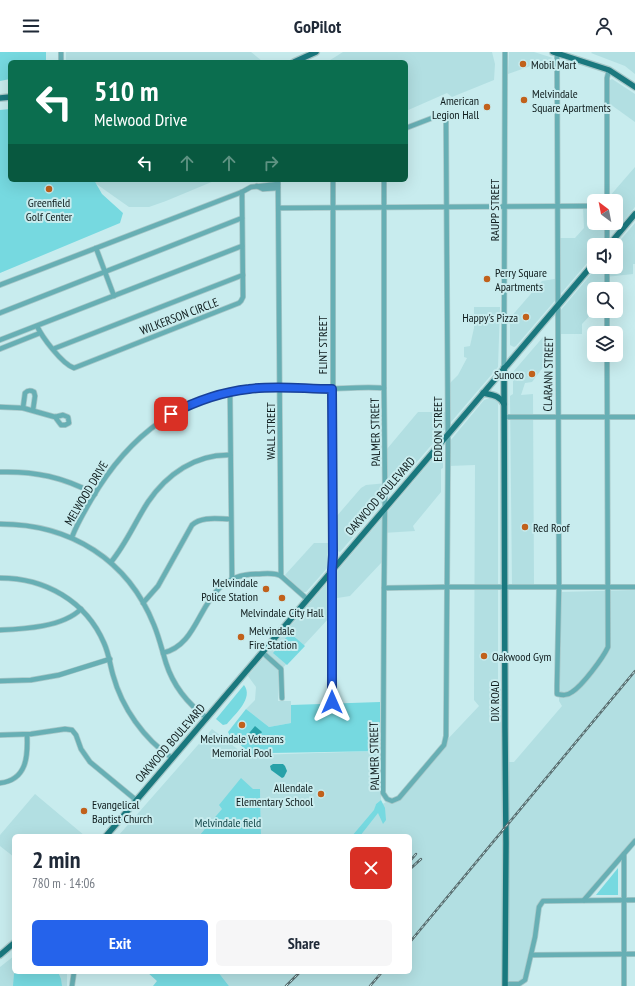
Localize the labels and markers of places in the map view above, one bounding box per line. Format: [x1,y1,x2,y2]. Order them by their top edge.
place label: Mobil Mart [531,57,577,72]
marker: Mobil Mart [518,59,528,69]
place label: Melvindale Square Apartments [532,86,611,115]
place label: American Legion Hall [432,93,479,122]
marker: Melvindale Square Apartments [519,95,529,105]
marker: American Legion Hall [482,102,492,112]
marker: Greenfield Golf Center [44,184,54,194]
place label: Greenfield Golf Center [26,195,73,224]
place label: Perry Square Apartments [495,265,547,294]
marker: Perry Square Apartments [482,274,492,284]
place label: Happy's Pizza [462,310,518,325]
marker: Happy's Pizza [521,312,531,322]
place label: Sunoco [494,367,524,382]
marker: Sunoco [527,369,537,379]
pin [154,397,188,431]
place label: Red Roof [533,520,571,535]
marker: Red Roof [520,522,530,532]
place label: Melvindale Police Station [201,575,258,604]
marker: Melvindale Police Station [261,584,271,594]
marker: Melvindale City Hall [277,593,287,603]
place label: Melvindale City Hall [240,605,324,620]
place label: Melvindale Fire Station [249,623,297,652]
marker: Melvindale Fire Station [236,632,246,642]
place label: Oakwood Gym [492,649,552,664]
marker: Oakwood Gym [479,651,489,661]
marker: Melvindale Veterans Memorial Pool [237,720,247,730]
place label: Melvindale Veterans Memorial Pool [200,731,284,760]
place label: Allendale Elementary School [236,780,313,809]
marker: Allendale Elementary School [316,789,326,799]
place label: Evangelical Baptist Church [92,797,152,826]
marker: Evangelical Baptist Church [79,806,89,816]

